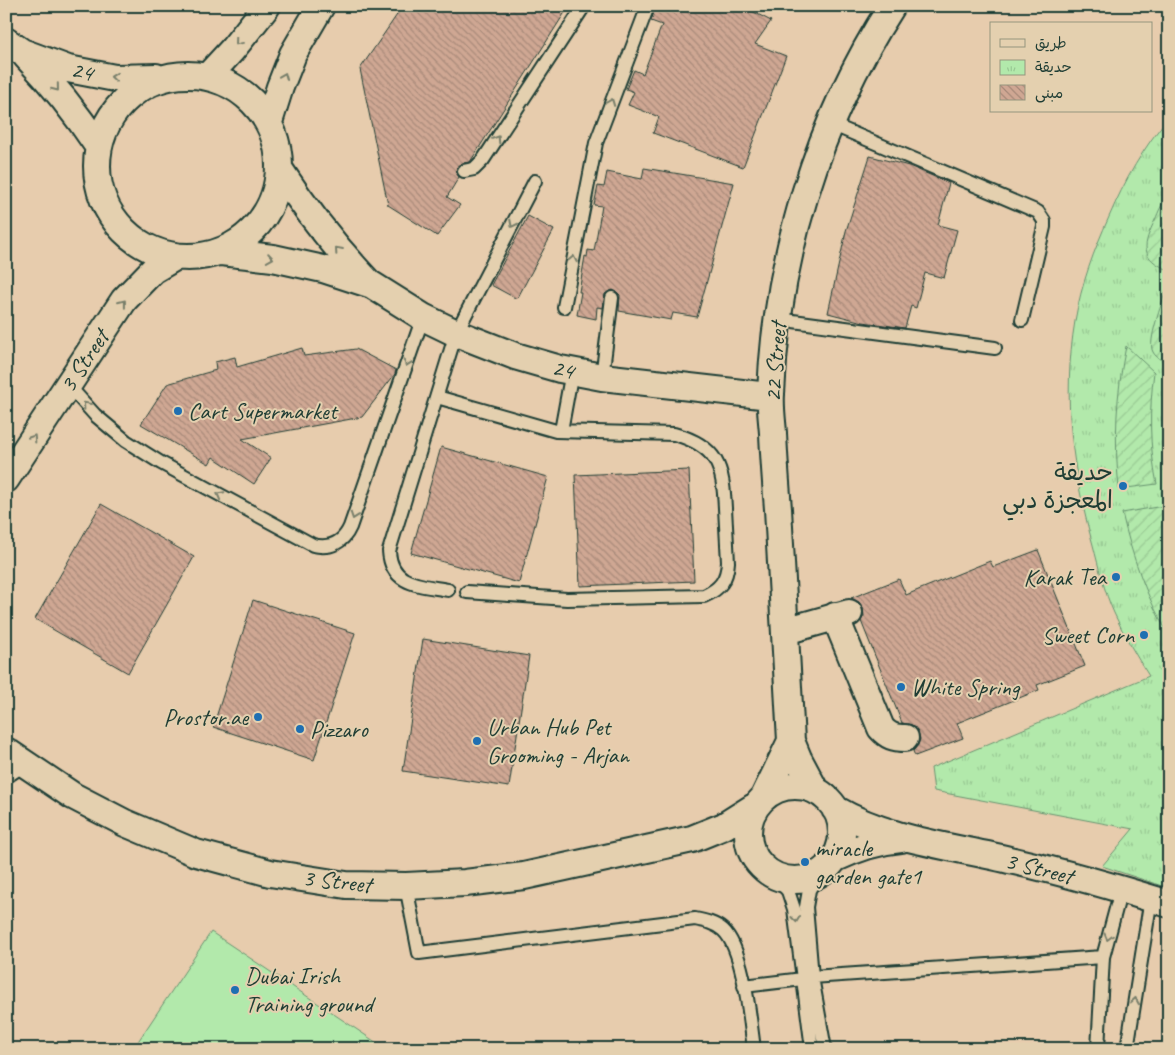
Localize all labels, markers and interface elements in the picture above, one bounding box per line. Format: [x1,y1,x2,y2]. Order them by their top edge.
legend [990,22,1152,112]
text: طريق [1035,34,1067,53]
one-way arrow [236,36,244,45]
street label: 24 [68,54,98,89]
text: حديقة [1035,58,1072,77]
one-way arrow [110,72,118,83]
one-way arrow [278,72,289,81]
one-way arrow [50,82,59,91]
text: مبنى [1035,84,1063,103]
one-way arrow [605,98,615,107]
one-way arrow [491,135,500,145]
one-way arrow [509,219,519,228]
one-way arrow [335,246,344,255]
one-way arrow [266,252,274,263]
one-way arrow [567,255,578,264]
one-way arrow [118,300,126,309]
street label: 22 Street [757,318,793,403]
street label: 3 Street [53,321,117,398]
street label: 24 [549,352,579,387]
one-way arrow [403,358,413,367]
place label: Cart Supermarket [188,396,339,426]
one-way arrow [83,402,92,411]
marker: Cart Supermarket [172,405,184,417]
one-way arrow [27,434,36,444]
place label: حديقة المعجزة دبي [1002,457,1113,521]
marker: حديقة المعجزة دبي [1117,480,1129,492]
one-way arrow [217,491,226,501]
one-way arrow [350,512,360,520]
place label: Karak Tea [1024,562,1107,592]
marker: Karak Tea [1110,571,1122,583]
place label: Sweet Corn [1042,620,1135,650]
marker: Sweet Corn [1138,629,1150,641]
place label: White Spring [911,672,1021,702]
marker: White Spring [895,681,907,693]
place label: Prostor.ae [163,702,250,732]
marker: Prostor.ae [252,711,264,723]
place label: Urban Hub Pet Grooming - Arjan [487,712,630,770]
place label: Pizzaro [310,714,369,744]
marker: Pizzaro [294,723,306,735]
marker: Urban Hub Pet Grooming - Arjan [471,735,483,747]
place label: miracle garden gate1 [815,833,923,891]
street label: 3 Street [1002,845,1079,892]
marker: miracle garden gate1 [799,856,811,868]
street label: 3 Street [301,862,376,900]
one-way arrow [790,915,801,923]
one-way arrow [1103,933,1114,942]
place label: Dubai Irish Training ground [245,961,376,1019]
marker: Dubai Irish Training ground [229,984,241,996]
one-way arrow [1129,996,1139,1005]

